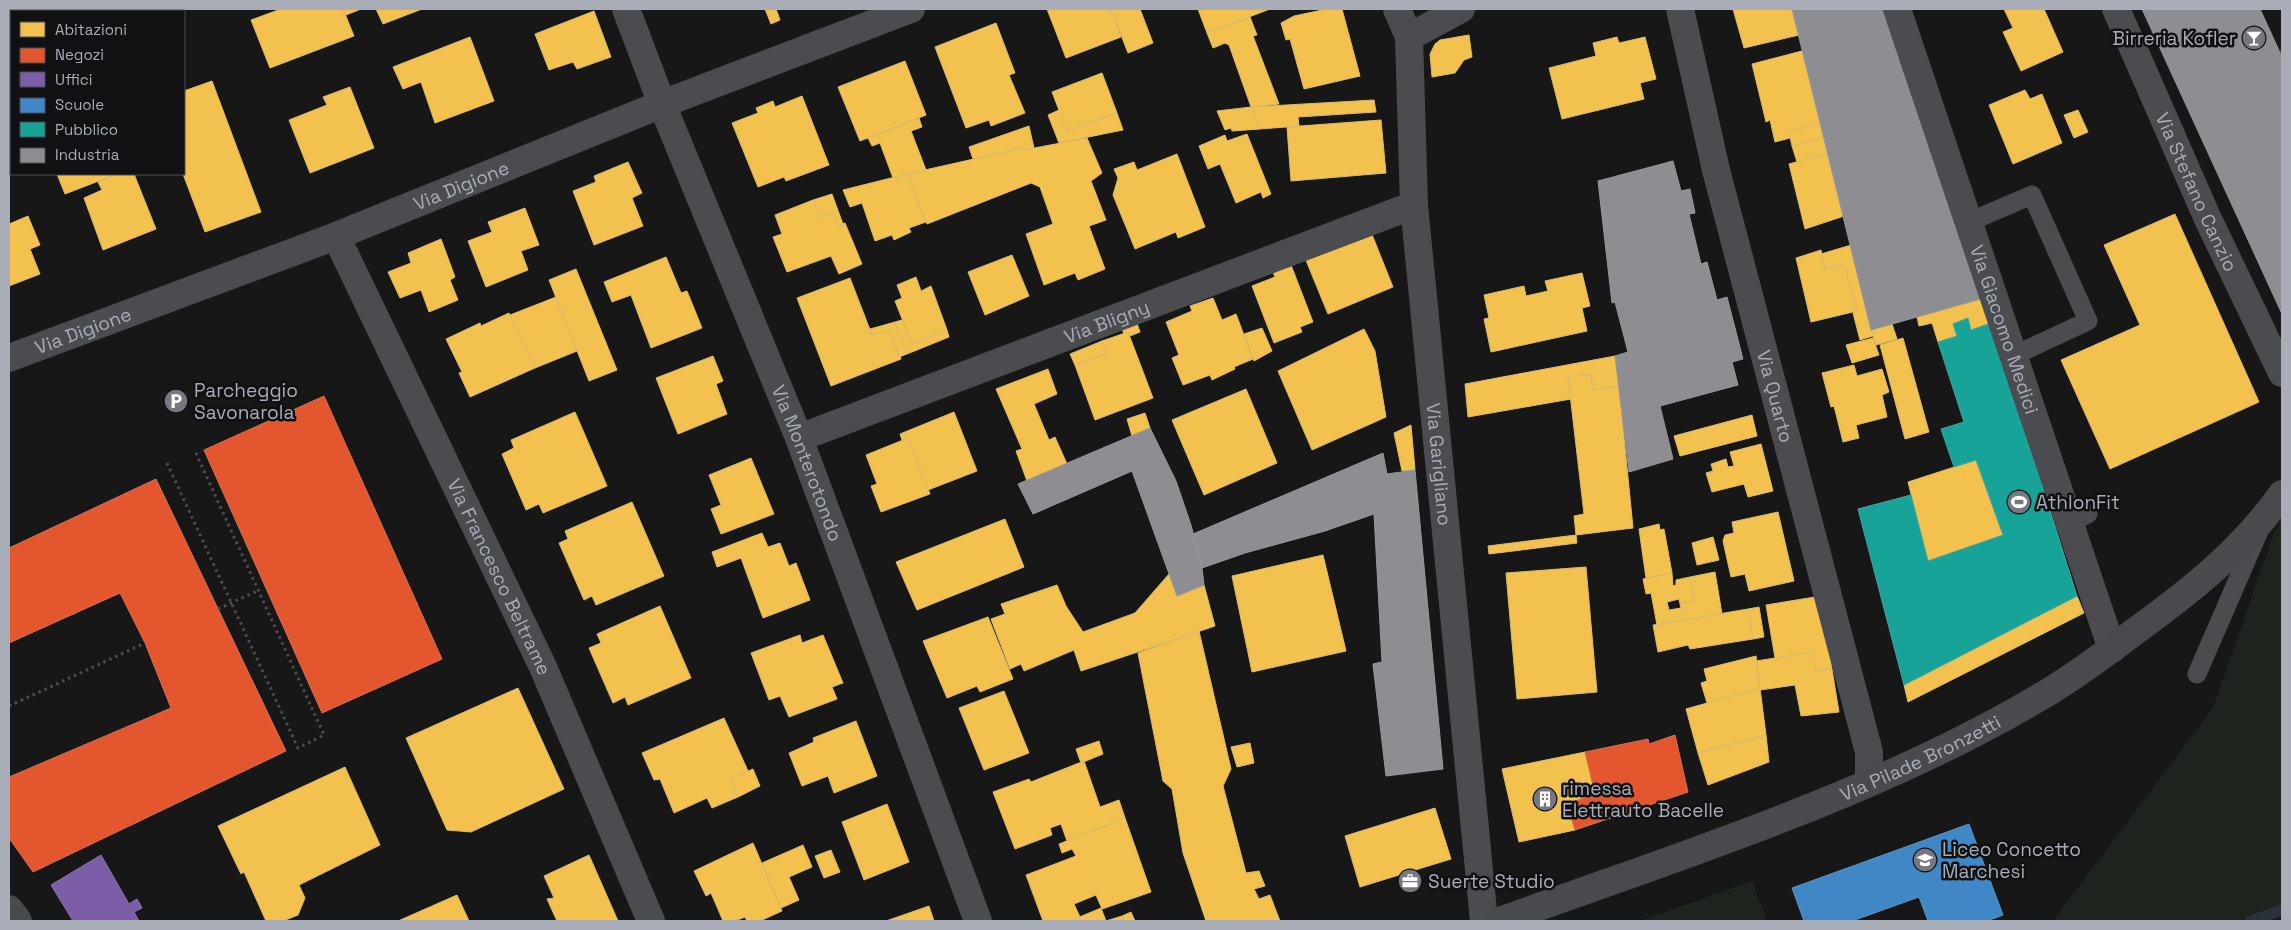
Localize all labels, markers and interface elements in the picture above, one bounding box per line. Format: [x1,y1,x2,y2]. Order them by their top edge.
legend [10,10,185,175]
text: Abitazioni [55,20,127,39]
bar icon: Birreria Kofler [2241,25,2267,51]
place label: Birreria Kofler [2112,26,2236,51]
text: Negozi [55,45,104,64]
text: Uffici [55,70,92,89]
text: Scuole [55,95,104,114]
street label: Via Stefano Canzio [2150,109,2243,276]
text: Pubblico [55,120,118,139]
text: Industria [55,145,120,164]
street label: Via Digione [410,155,513,216]
street label: Via Giacomo Medici [1964,242,2044,417]
street label: Via Bligny [1061,294,1153,349]
street label: Via Digione [31,301,135,360]
street label: Via Quarto [1751,347,1799,446]
place label: Parcheggio Savonarola [194,378,298,425]
street label: Via Monterotondo [766,381,848,545]
parking icon: Parcheggio Savonarola [163,388,189,414]
street label: Via Garigliano [1420,402,1457,527]
street label: Via Francesco Beltrame [441,475,557,679]
sports icon: AthlonFit [2006,489,2032,515]
place label: AthlonFit [2036,490,2120,515]
street label: Via Pilade Bronzetti [1836,710,2005,807]
place label: rimessa Elettrauto Bacelle [1562,776,1724,823]
building icon: rimessa Elettrauto Bacelle [1532,786,1558,812]
place label: Liceo Concetto Marchesi [1942,837,2081,884]
school or university icon: Liceo Concetto Marchesi [1912,847,1938,873]
office icon: Suerte Studio [1397,868,1423,894]
place label: Suerte Studio [1428,869,1555,894]

